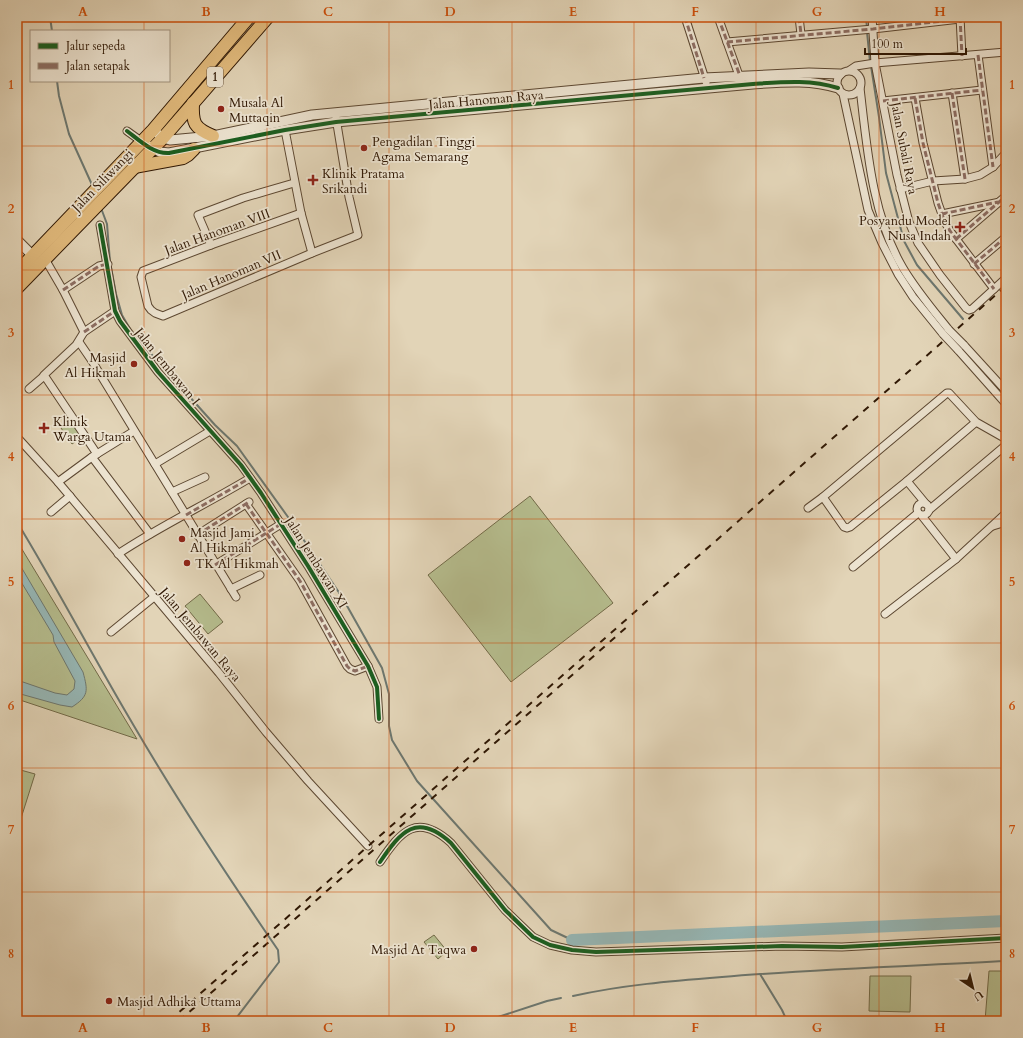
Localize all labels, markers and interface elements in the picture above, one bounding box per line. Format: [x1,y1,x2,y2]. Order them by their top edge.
text: A [78,3,88,21]
text: B [201,3,211,21]
text: C [323,3,333,21]
text: D [444,3,456,21]
text: E [569,3,577,21]
text: F [691,3,699,21]
text: G [812,3,823,21]
text: H [934,3,946,21]
legend [30,30,170,82]
scale bar [865,30,966,56]
text: 100 m [871,36,904,52]
text: Jalur sepeda [64,38,126,54]
text: Jalan setapak [64,58,131,74]
road number: 1 [207,67,223,87]
text: 1 [8,76,14,94]
text: 1 [1009,76,1015,94]
street label: Jalan Hanoman Raya [426,86,545,114]
place label: Musala Al Muttaqin [229,94,284,127]
street label: Jalan Subali Raya [886,99,922,196]
marker: Musala Al Muttaqin [216,104,226,114]
place label: Pengadilan Tinggi Agama Semarang [372,133,475,166]
marker: Pengadilan Tinggi Agama Semarang [359,143,369,153]
street label: Jalan Siliwangi [67,145,138,218]
place label: Klinik Pratama Srikandi [322,165,405,198]
marker: Klinik Pratama Srikandi [307,174,319,186]
text: 2 [8,200,15,218]
text: 2 [1009,200,1016,218]
street label: Jalan Hanoman VIII [160,204,273,260]
place label: Posyandu Model Nusa Indah [859,212,952,245]
marker: Posyandu Model Nusa Indah [954,221,966,233]
street label: Jalan Hanoman VII [177,246,284,305]
street label: Jalan Jembawan I [129,322,204,409]
text: 3 [8,324,15,342]
text: 3 [1009,324,1016,342]
place label: Masjid Al Hikmah [65,349,126,382]
marker: Masjid Al Hikmah [129,359,139,369]
place label: Klinik Warga Utama [52,413,131,446]
marker: Klinik Warga Utama [38,422,50,434]
text: 4 [8,448,15,466]
text: 4 [1009,448,1016,466]
street label: Jalan Jembawan XI [280,511,352,612]
place label: Masjid Jami Al Hikmah [190,524,255,557]
marker: Masjid Jami Al Hikmah [177,534,187,544]
place label: TK Al Hikmah [195,555,279,573]
marker: TK Al Hikmah [182,558,192,568]
text: 5 [8,573,14,591]
text: 5 [1009,573,1015,591]
street label: Jalan Jembawan Raya [154,582,245,686]
text: 6 [8,697,15,715]
text: 6 [1009,697,1016,715]
text: 7 [8,821,15,839]
text: 7 [1009,821,1016,839]
place label: Masjid At Taqwa [371,941,466,959]
marker: Masjid At Taqwa [469,944,479,954]
text: 8 [8,945,14,963]
text: 8 [1009,945,1015,963]
north arrow [953,968,993,1008]
text: U [970,987,986,1005]
place label: Masjid Adhika Uttama [117,993,241,1011]
marker: Masjid Adhika Uttama [104,996,114,1006]
text: A [78,1019,88,1037]
text: B [201,1019,211,1037]
text: C [323,1019,333,1037]
text: D [444,1019,456,1037]
text: E [569,1019,577,1037]
text: F [691,1019,699,1037]
text: G [812,1019,823,1037]
text: H [934,1019,946,1037]

